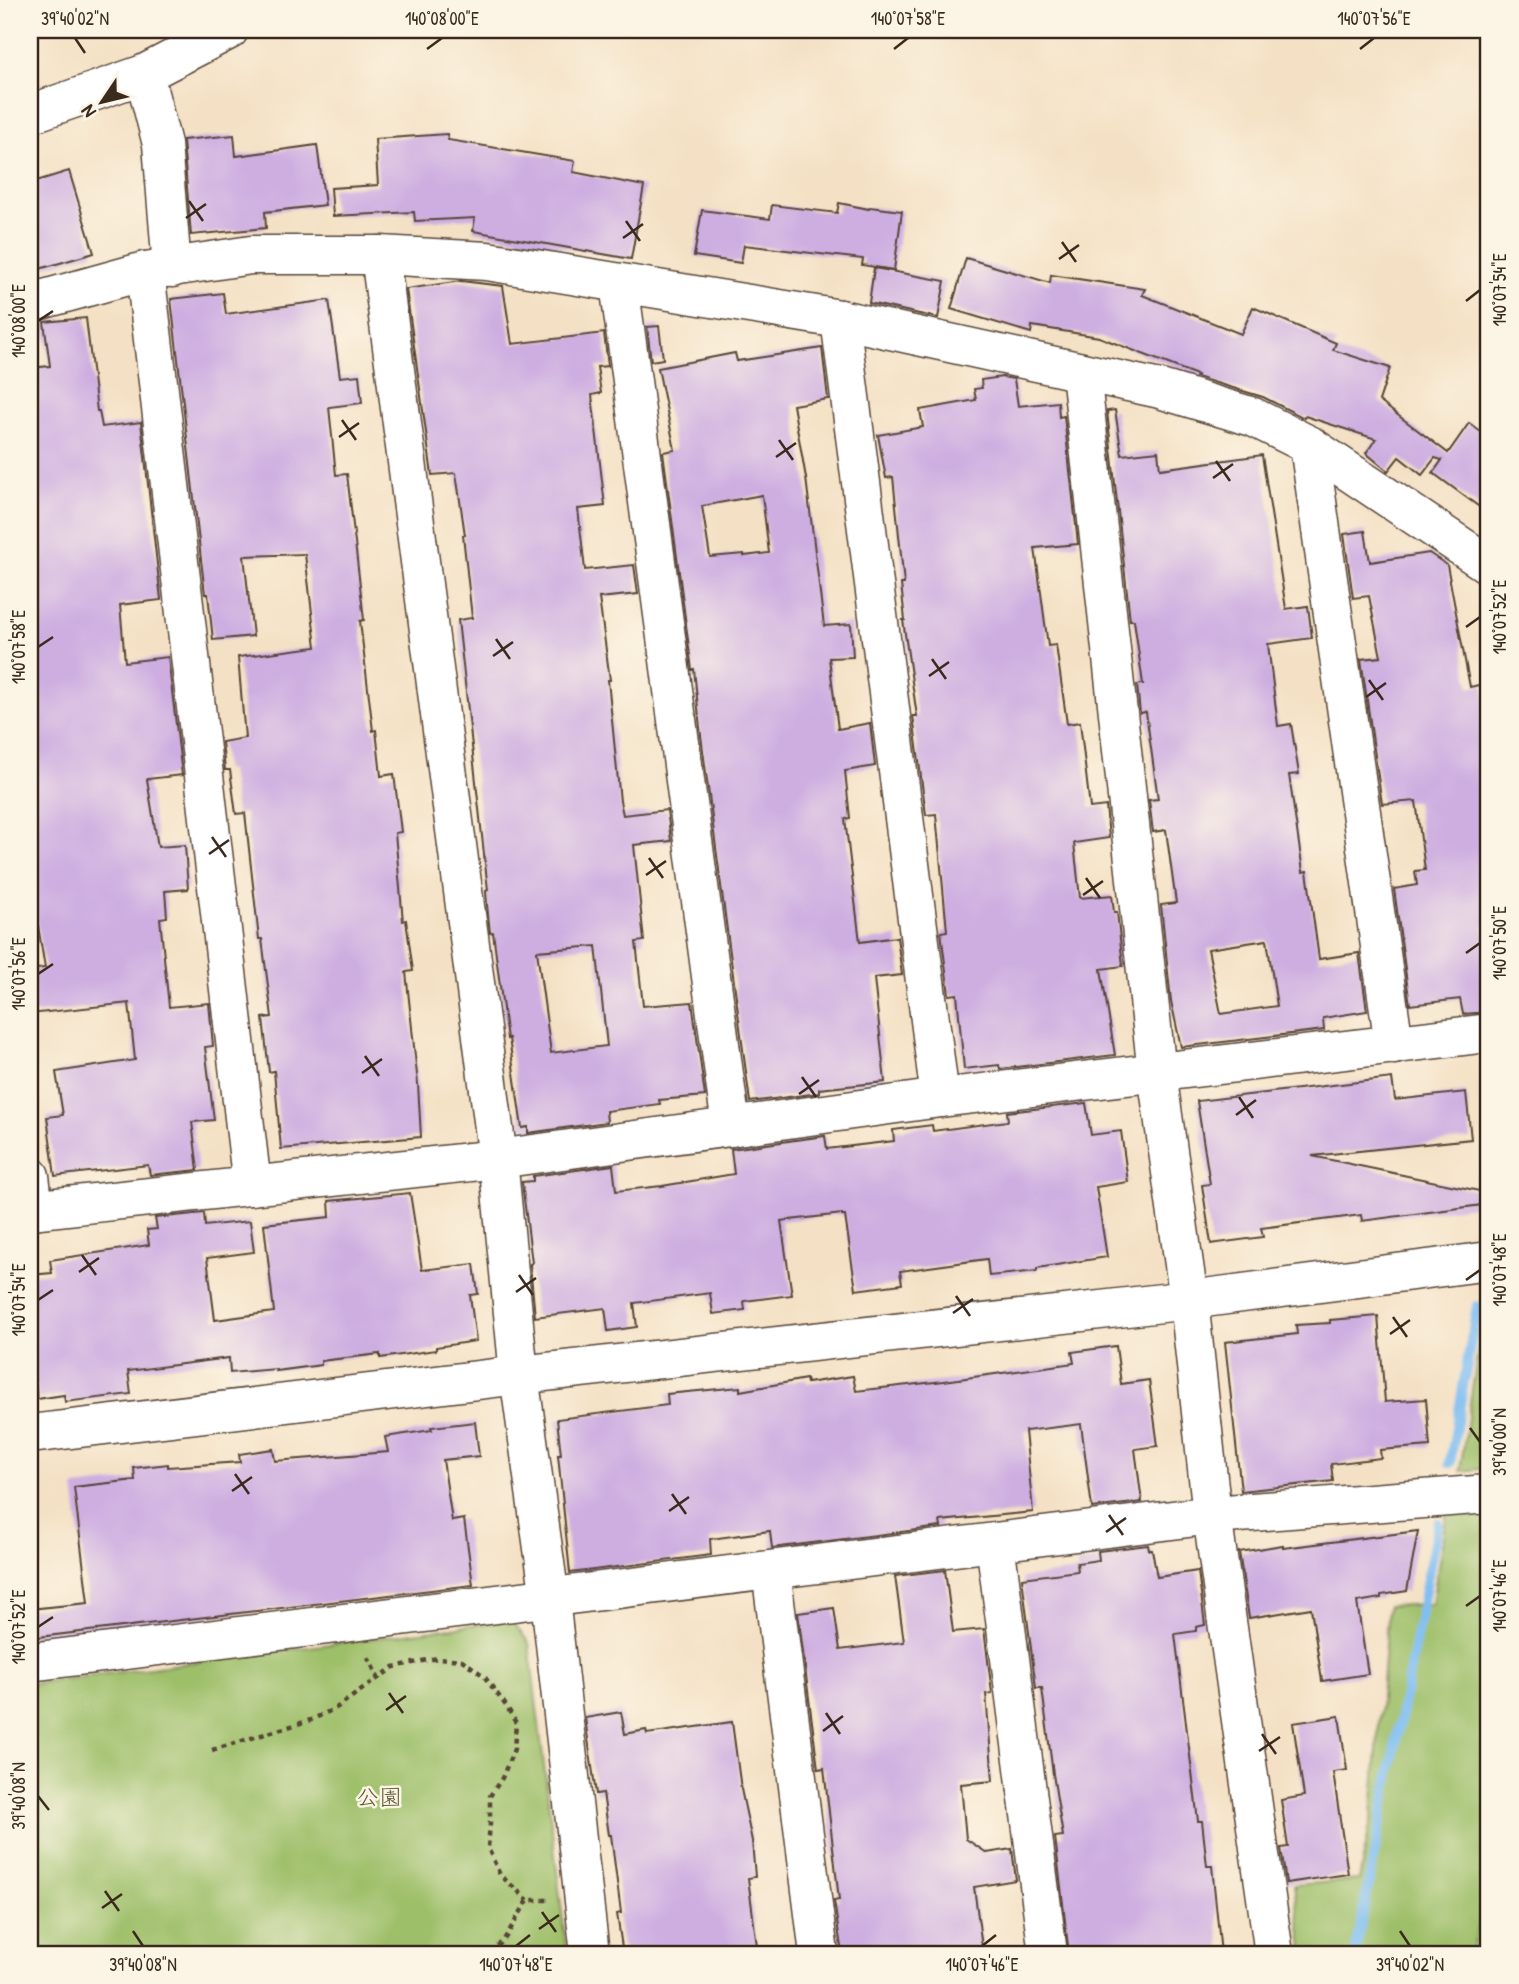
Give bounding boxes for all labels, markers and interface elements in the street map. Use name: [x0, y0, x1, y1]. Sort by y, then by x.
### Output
text: 39°40'02"N: [41, 6, 109, 31]
text: 140°08'00"E: [405, 6, 479, 31]
text: 140°07'58"E: [871, 6, 945, 31]
text: 140°07'56"E: [1337, 6, 1411, 31]
north arrow: [66, 66, 136, 136]
text: N: [75, 100, 102, 123]
text: 140°07'54"E: [1487, 253, 1512, 327]
text: 140°08'00"E: [6, 284, 31, 358]
text: 140°07'52"E: [1487, 580, 1512, 654]
text: 140°07'58"E: [6, 610, 31, 684]
text: 140°07'50"E: [1487, 906, 1512, 980]
text: 140°07'56"E: [6, 937, 31, 1011]
text: 140°07'48"E: [1487, 1233, 1512, 1307]
text: 140°07'54"E: [6, 1263, 31, 1337]
text: 39°40'00"N: [1487, 1408, 1512, 1476]
text: 140°07'46"E: [1487, 1560, 1512, 1632]
text: 140°07'52"E: [6, 1590, 31, 1664]
text: 39°40'08"N: [6, 1762, 31, 1830]
park label: 公園: [356, 1781, 402, 1812]
text: 39°40'08"N: [109, 1952, 177, 1977]
text: 140°07'48"E: [479, 1952, 553, 1977]
text: 140°07'46"E: [946, 1952, 1018, 1977]
text: 39°40'02"N: [1376, 1952, 1444, 1977]

